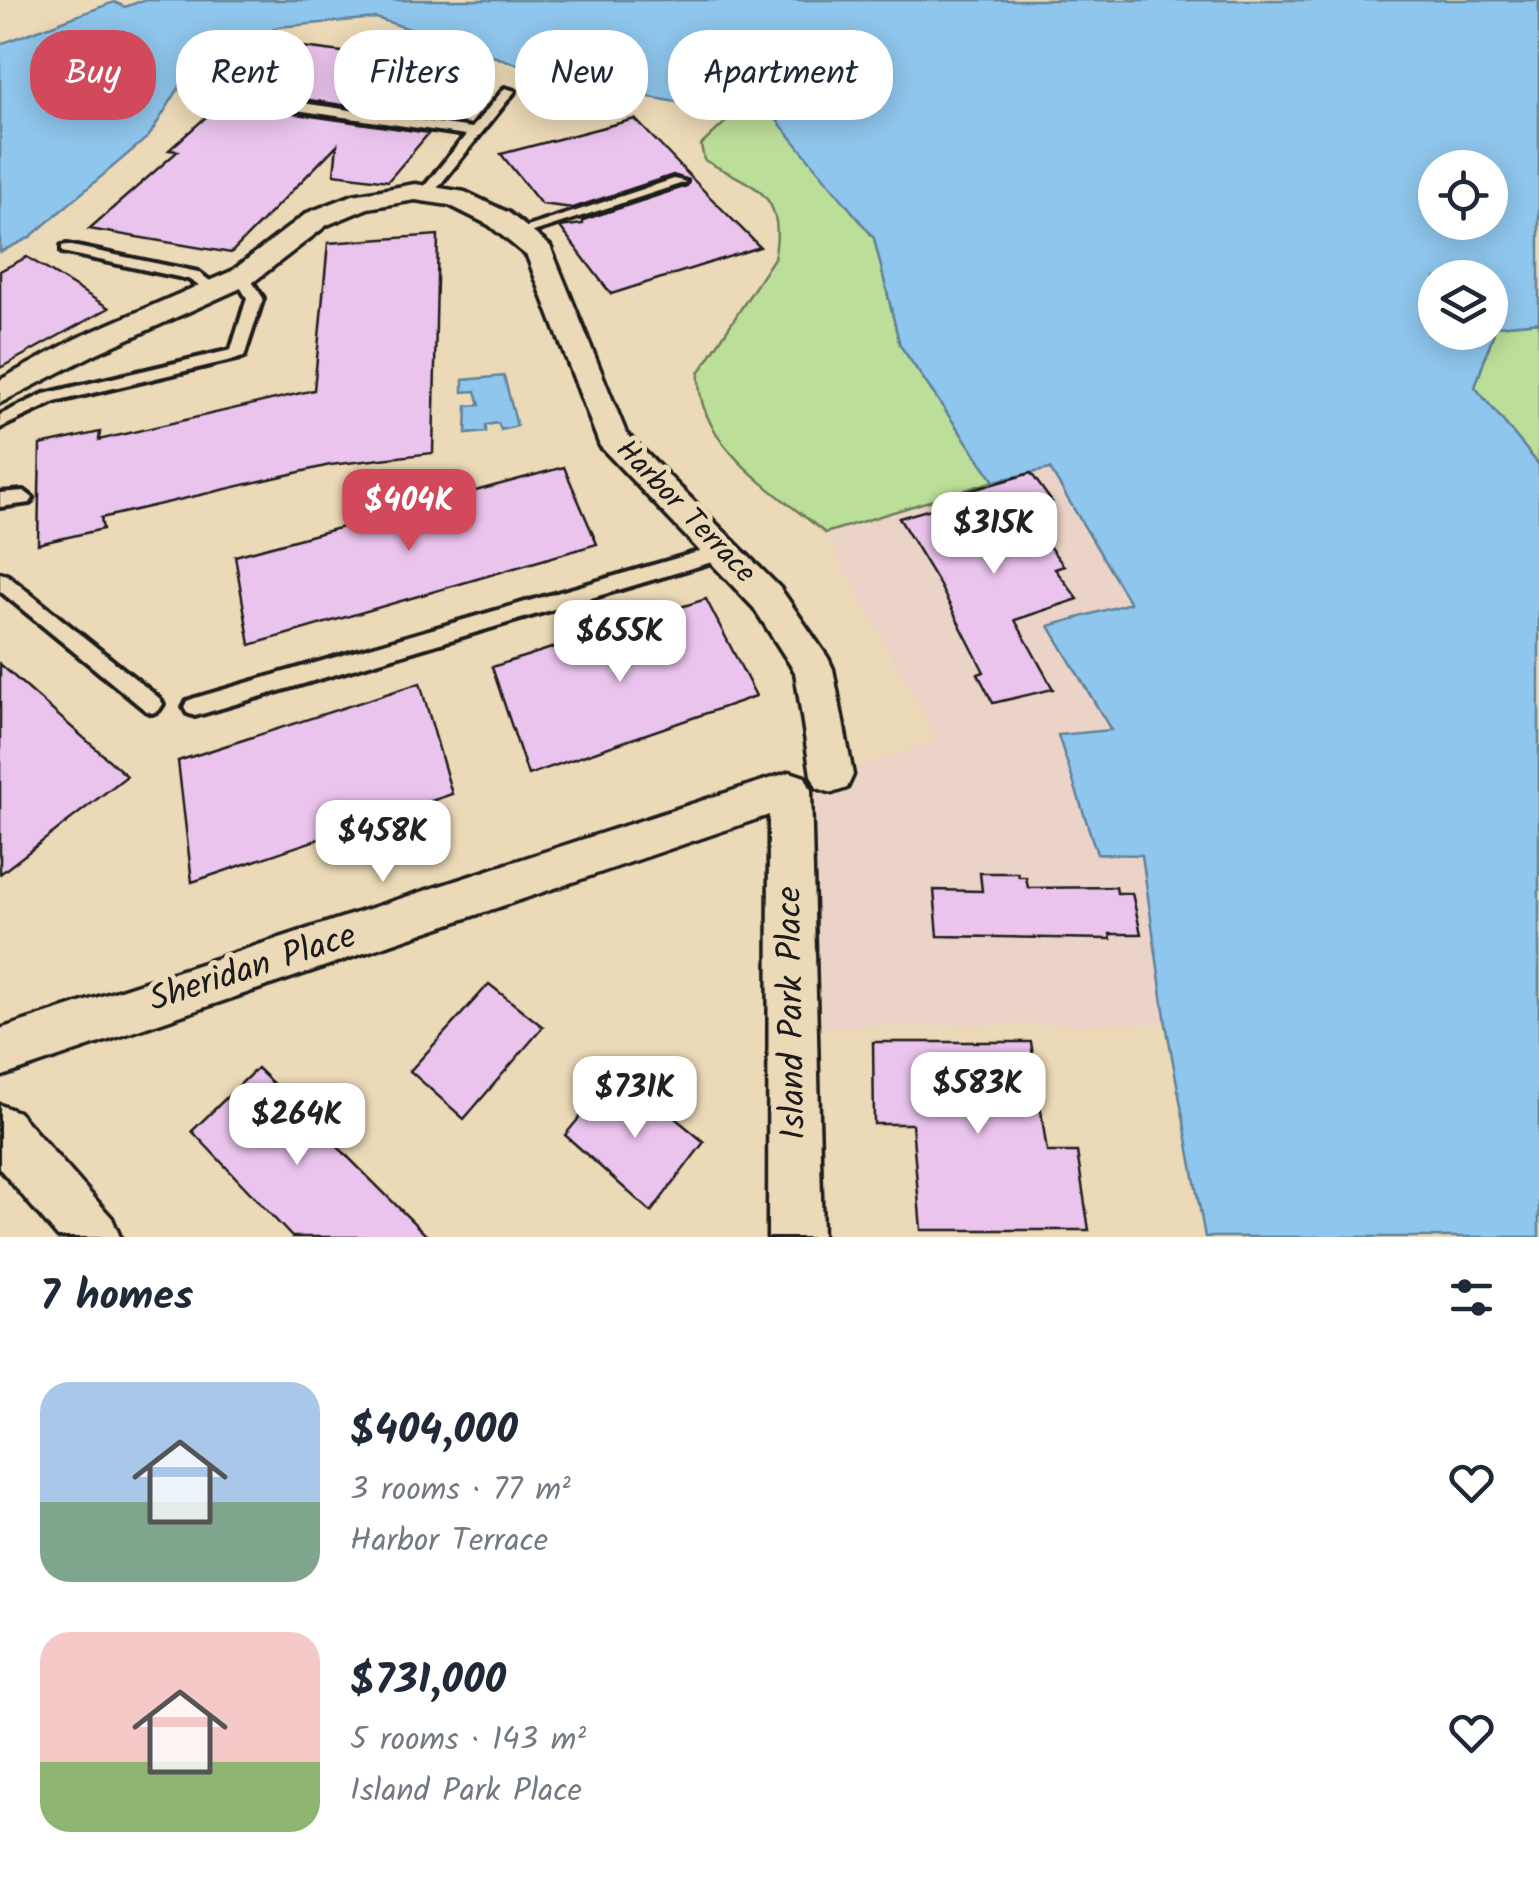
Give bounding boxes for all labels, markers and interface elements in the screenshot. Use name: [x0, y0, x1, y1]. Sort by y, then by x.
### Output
chip: Buy: [30, 30, 156, 120]
chip: Rent: [176, 30, 314, 120]
chip: Filters: [334, 30, 495, 120]
chip: New: [515, 30, 648, 120]
chip: Apartment: [668, 30, 893, 120]
map controls: [1418, 150, 1508, 350]
button: locate: [1418, 150, 1508, 240]
button: layers: [1418, 260, 1508, 350]
street label: Harbor Terrace: [603, 429, 767, 595]
pin: $404K: [339, 469, 479, 554]
text: $404K: [364, 476, 454, 527]
pin: $315K: [924, 492, 1064, 577]
text: $315K: [953, 499, 1035, 550]
pin: $655K: [550, 600, 690, 685]
text: $655K: [576, 607, 664, 658]
pin: $458K: [313, 800, 453, 885]
text: $458K: [338, 807, 428, 858]
street label: Island Park Place: [763, 885, 823, 1140]
street label: Sheridan Place: [142, 909, 364, 1029]
pin: $583K: [908, 1052, 1048, 1137]
pin: $731K: [565, 1056, 705, 1141]
text: $583K: [933, 1059, 1023, 1110]
text: $731K: [595, 1063, 675, 1114]
pin: $264K: [227, 1083, 367, 1168]
text: $264K: [251, 1090, 343, 1141]
text: 7 homes: [40, 1264, 193, 1331]
icon: filters: [1444, 1270, 1499, 1325]
text: $404,000: [350, 1398, 518, 1465]
icon: home: [120, 1422, 240, 1542]
icon: heart: [1444, 1455, 1499, 1510]
text: 3 rooms · 77 m²: [350, 1465, 571, 1516]
text: Harbor Terrace: [350, 1516, 548, 1567]
text: $731,000: [350, 1648, 506, 1715]
icon: home: [120, 1672, 240, 1792]
icon: heart: [1444, 1705, 1499, 1760]
text: 5 rooms · 143 m²: [350, 1715, 586, 1766]
text: Island Park Place: [350, 1766, 582, 1817]

